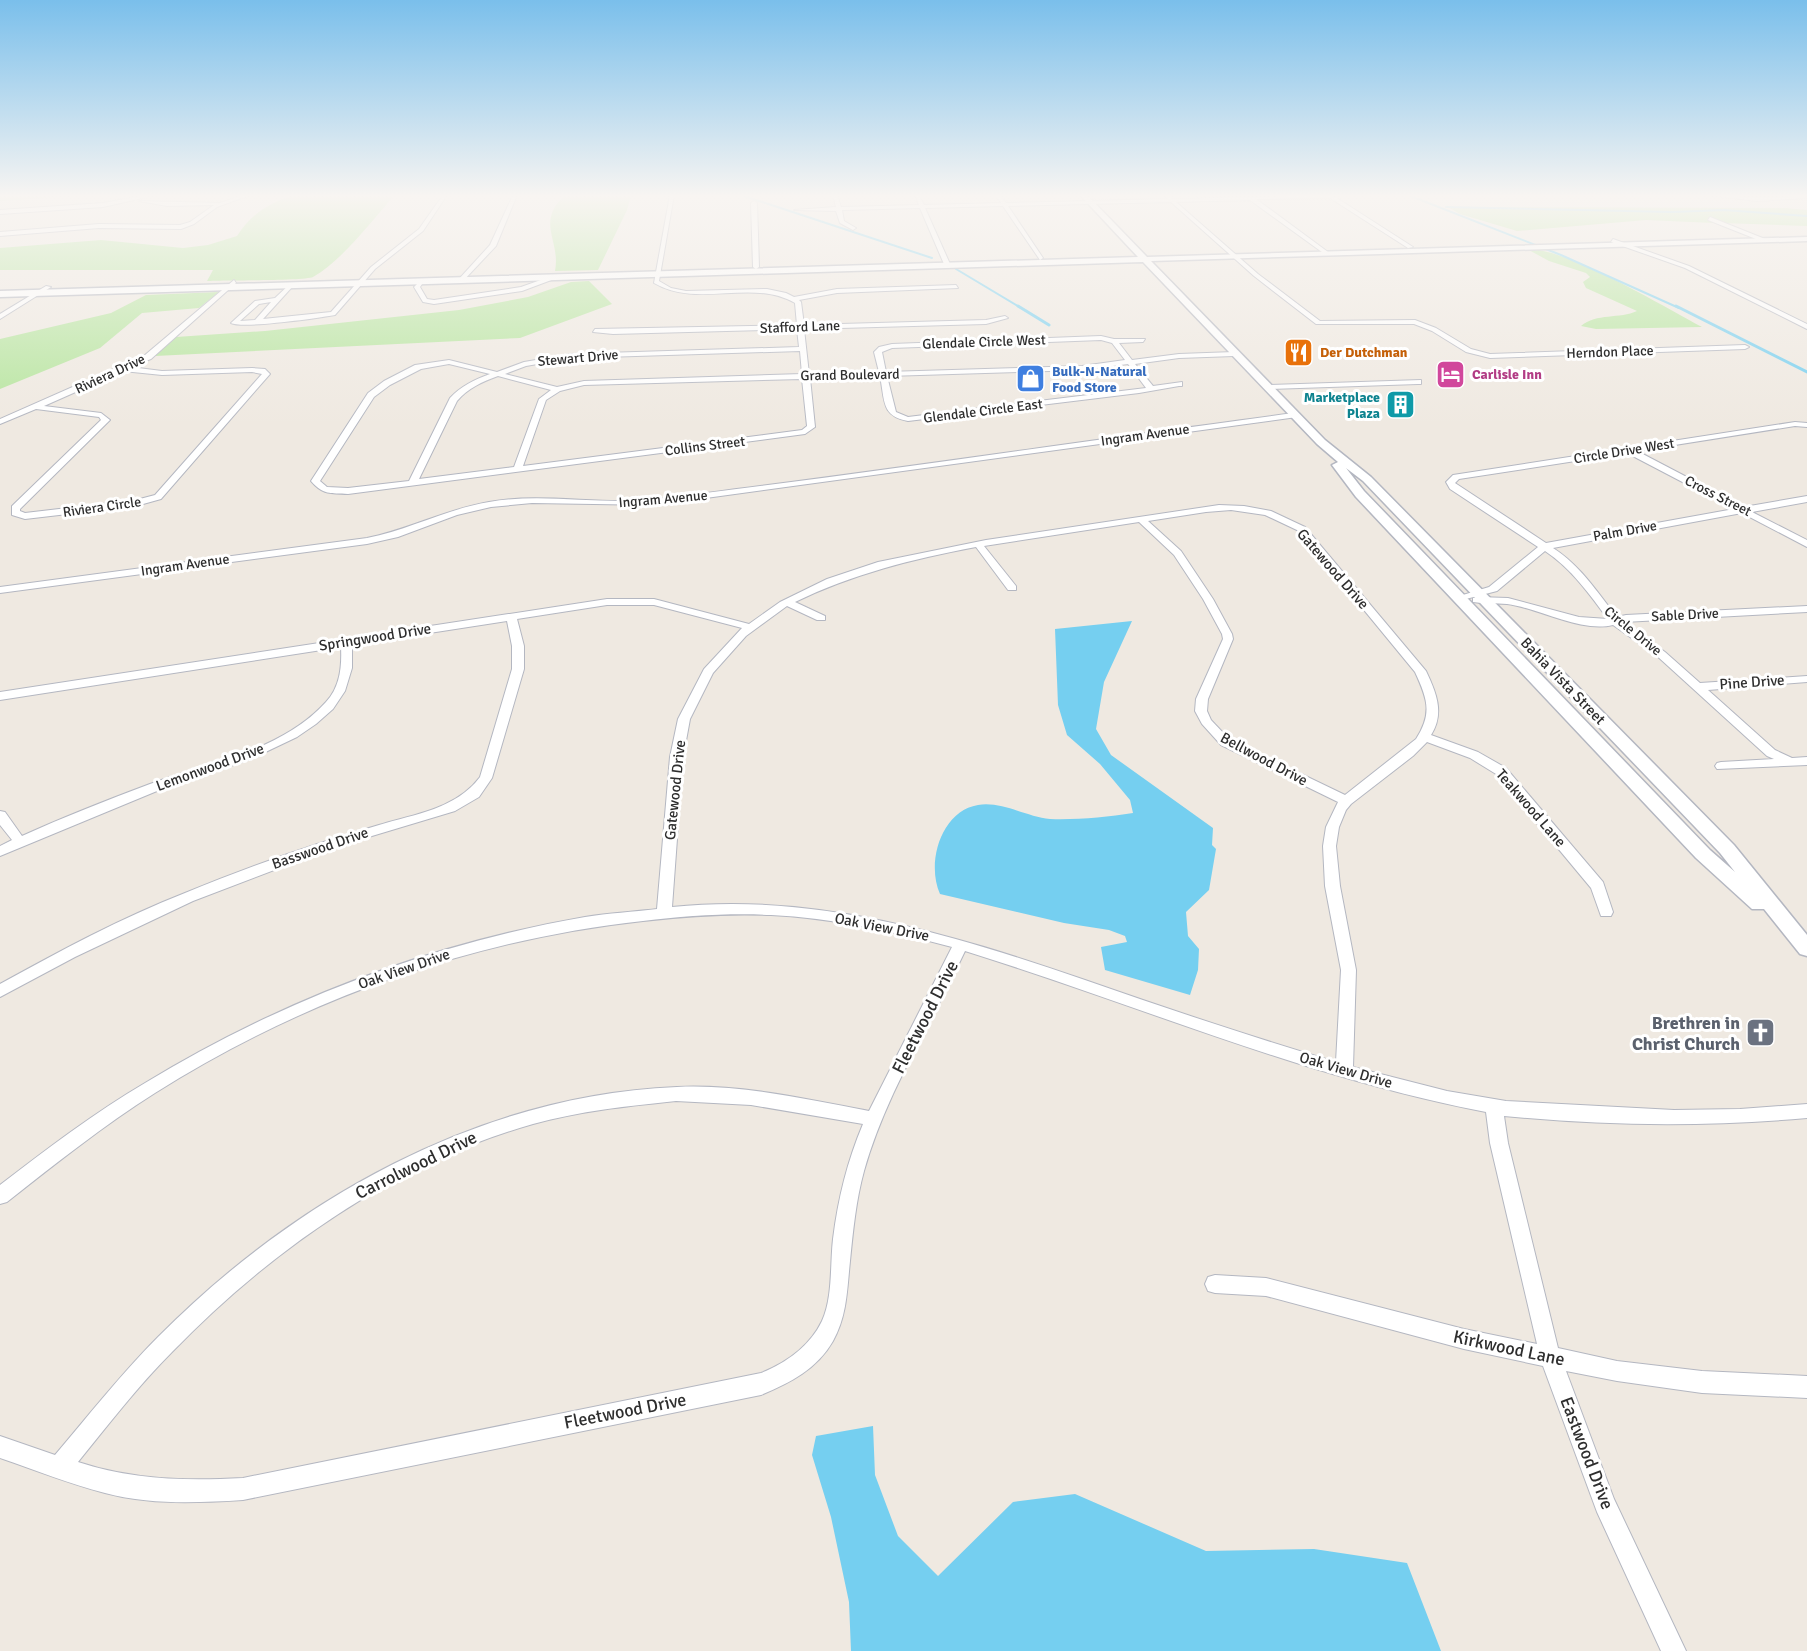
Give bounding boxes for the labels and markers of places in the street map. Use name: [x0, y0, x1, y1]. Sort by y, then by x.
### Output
restaurant icon: Der Dutchman: [1283, 336, 1315, 368]
place label: Der Dutchman: [1320, 344, 1408, 361]
hotel icon: Carlisle Inn: [1435, 358, 1467, 390]
shop icon: Bulk-N-Natural Food Store: [1015, 363, 1047, 395]
place label: Bulk-N-Natural Food Store: [1052, 363, 1147, 396]
place label: Carlisle Inn: [1472, 366, 1542, 383]
place label: Marketplace Plaza: [1304, 389, 1380, 422]
building icon: Marketplace Plaza: [1385, 389, 1417, 421]
place label: Brethren in Christ Church: [1632, 1012, 1740, 1055]
church icon: Brethren in Christ Church: [1745, 1017, 1777, 1049]

